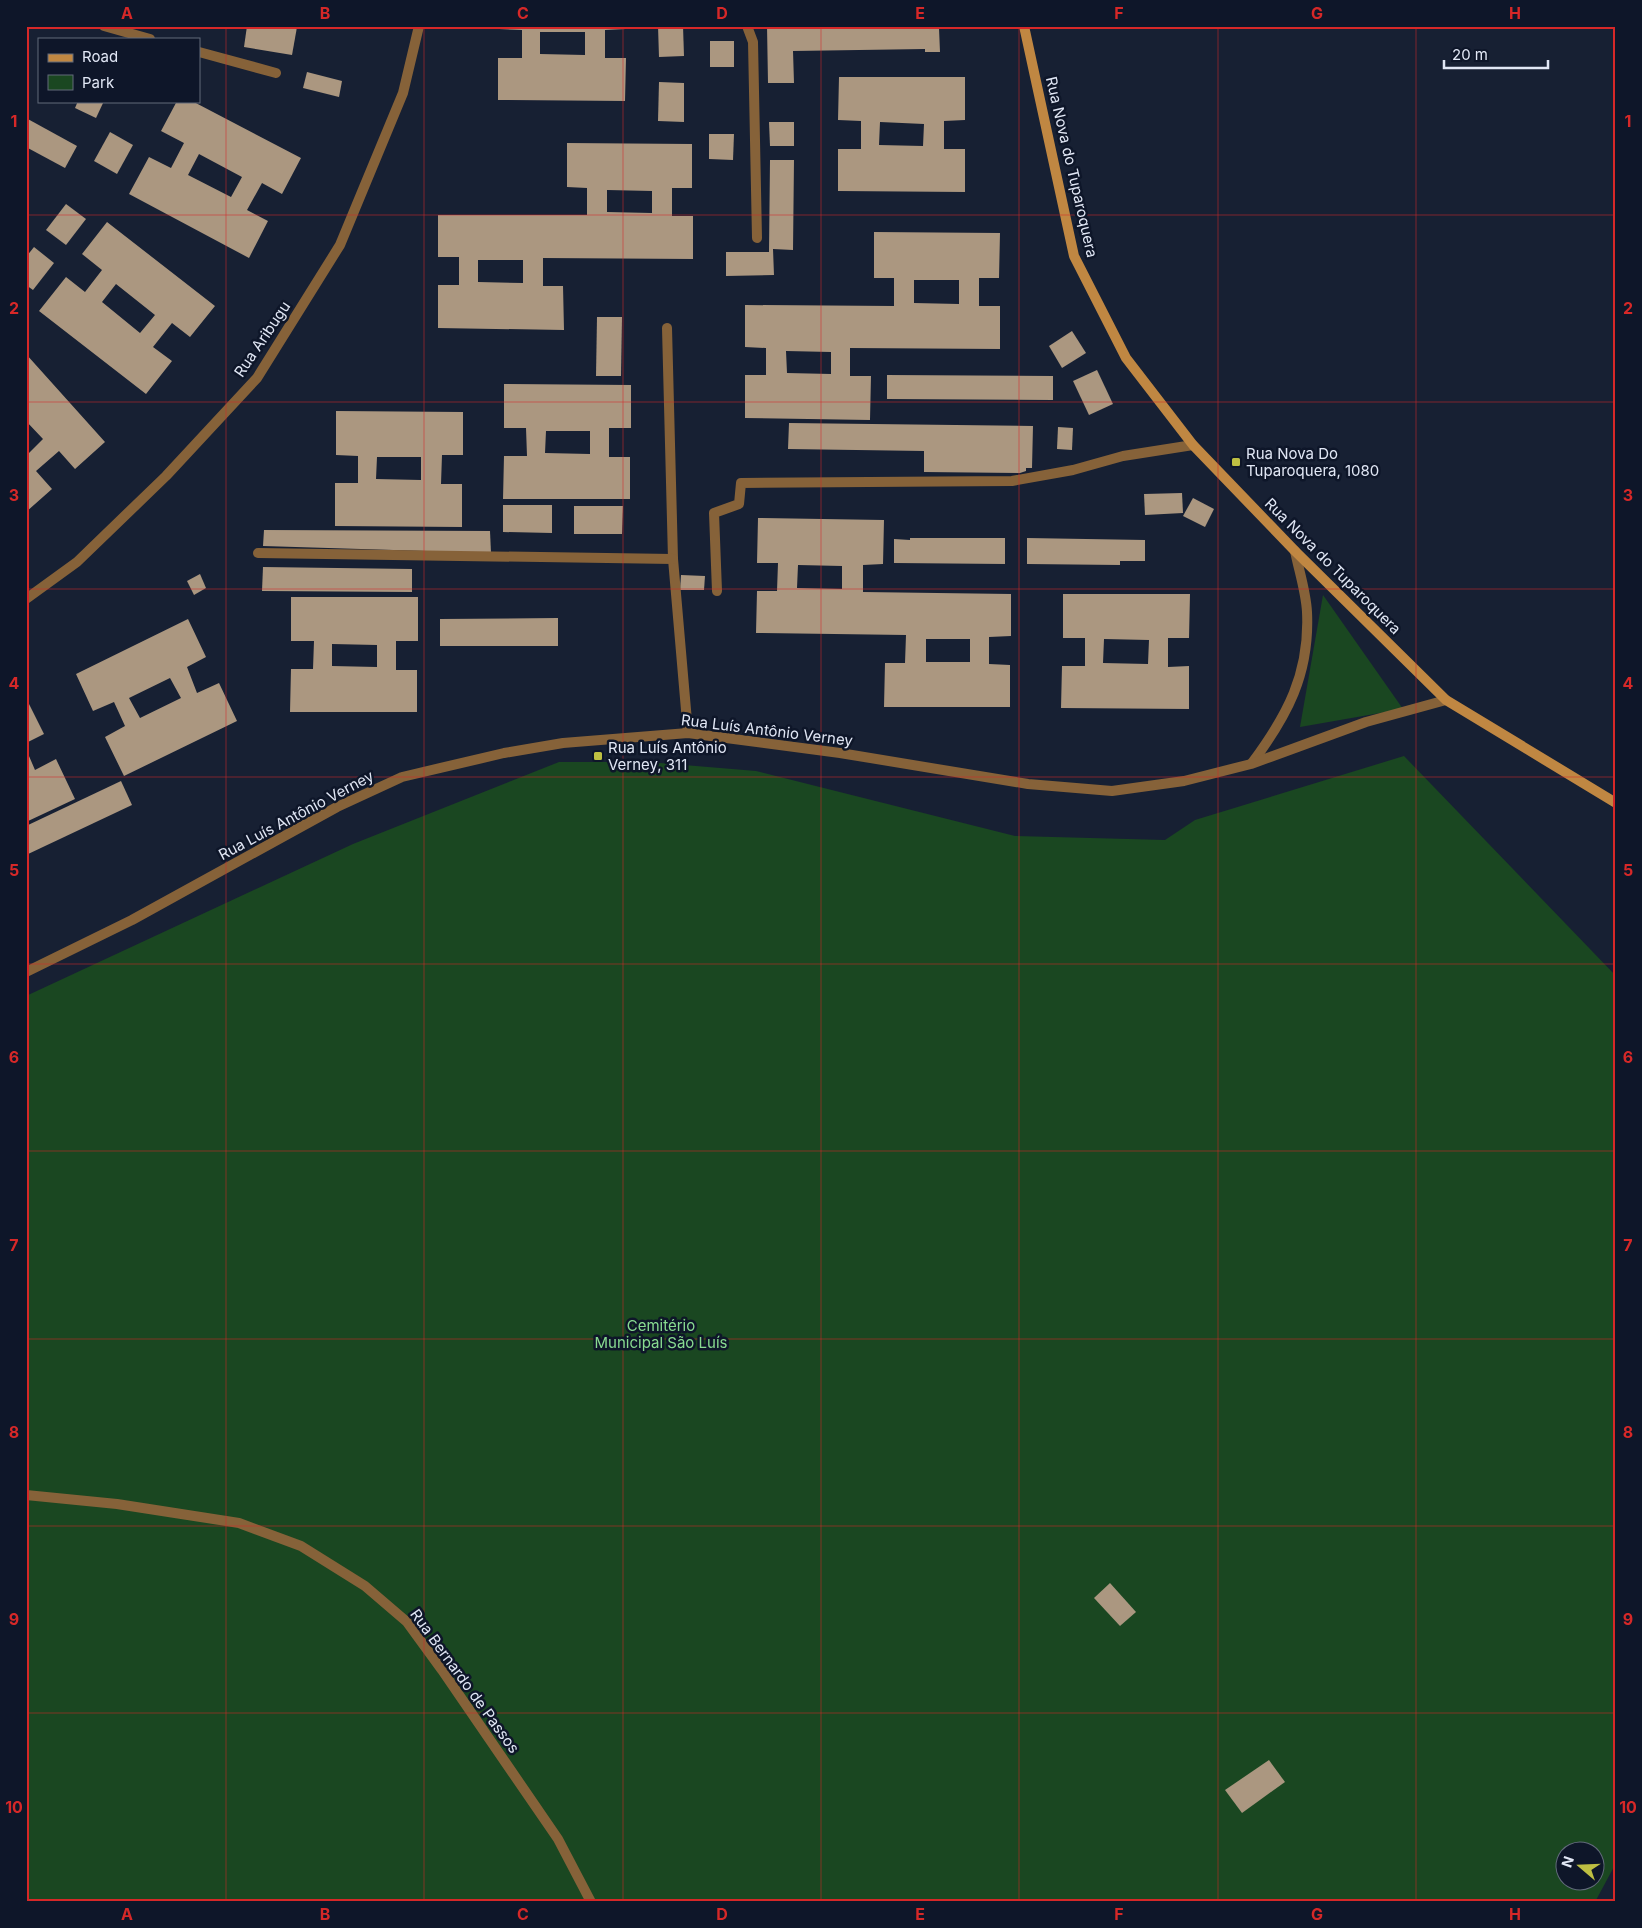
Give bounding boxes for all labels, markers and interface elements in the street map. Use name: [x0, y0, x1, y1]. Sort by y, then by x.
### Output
text: A: [121, 3, 133, 23]
text: B: [320, 3, 330, 23]
text: C: [517, 3, 529, 23]
text: D: [716, 3, 728, 23]
text: E: [915, 3, 925, 23]
text: F: [1114, 3, 1124, 23]
text: G: [1311, 3, 1323, 23]
text: H: [1509, 3, 1521, 23]
legend: [38, 38, 200, 102]
scale bar: [1444, 38, 1548, 70]
text: 20 m: [1452, 45, 1488, 64]
text: Road: [82, 47, 118, 66]
text: Park: [82, 73, 115, 92]
street label: Rua Nova do Tuparoquera: [1042, 75, 1102, 259]
text: 1: [11, 111, 17, 131]
text: 1: [1625, 111, 1631, 131]
text: 2: [9, 298, 19, 318]
street label: Rua Aribugu: [230, 298, 294, 380]
text: 2: [1623, 298, 1633, 318]
place label: Rua Nova Do Tuparoquera, 1080: [1246, 444, 1379, 480]
marker: Rua Nova Do Tuparoquera, 1080: [1230, 456, 1242, 468]
text: 3: [9, 485, 19, 505]
text: 3: [1623, 485, 1633, 505]
street label: Rua Nova do Tuparoquera: [1261, 494, 1405, 638]
text: 4: [9, 673, 20, 693]
text: 4: [1623, 673, 1634, 693]
street label: Rua Luís Antônio Verney: [680, 710, 855, 750]
place label: Rua Luís Antônio Verney, 311: [608, 738, 727, 774]
marker: Rua Luís Antônio Verney, 311: [592, 750, 604, 762]
street label: Rua Luís Antônio Verney: [215, 766, 377, 864]
text: 5: [9, 860, 19, 880]
text: 5: [1623, 860, 1633, 880]
text: 6: [9, 1047, 19, 1067]
text: 6: [1623, 1047, 1633, 1067]
text: 7: [9, 1235, 19, 1255]
text: 7: [1623, 1235, 1633, 1255]
park label: Cemitério Municipal São Luís: [595, 1316, 728, 1352]
text: 8: [9, 1422, 19, 1442]
text: 8: [1623, 1422, 1633, 1442]
street label: Rua Bernardo de Passos: [406, 1605, 524, 1757]
text: 9: [9, 1609, 19, 1629]
text: 9: [1623, 1609, 1633, 1629]
text: 10: [5, 1797, 23, 1817]
text: 10: [1619, 1797, 1637, 1817]
north arrow: [1554, 1840, 1604, 1890]
text: N: [1557, 1854, 1577, 1869]
text: A: [121, 1904, 133, 1924]
text: B: [320, 1904, 330, 1924]
text: C: [517, 1904, 529, 1924]
text: D: [716, 1904, 728, 1924]
text: E: [915, 1904, 925, 1924]
text: F: [1114, 1904, 1124, 1924]
text: G: [1311, 1904, 1323, 1924]
text: H: [1509, 1904, 1521, 1924]

